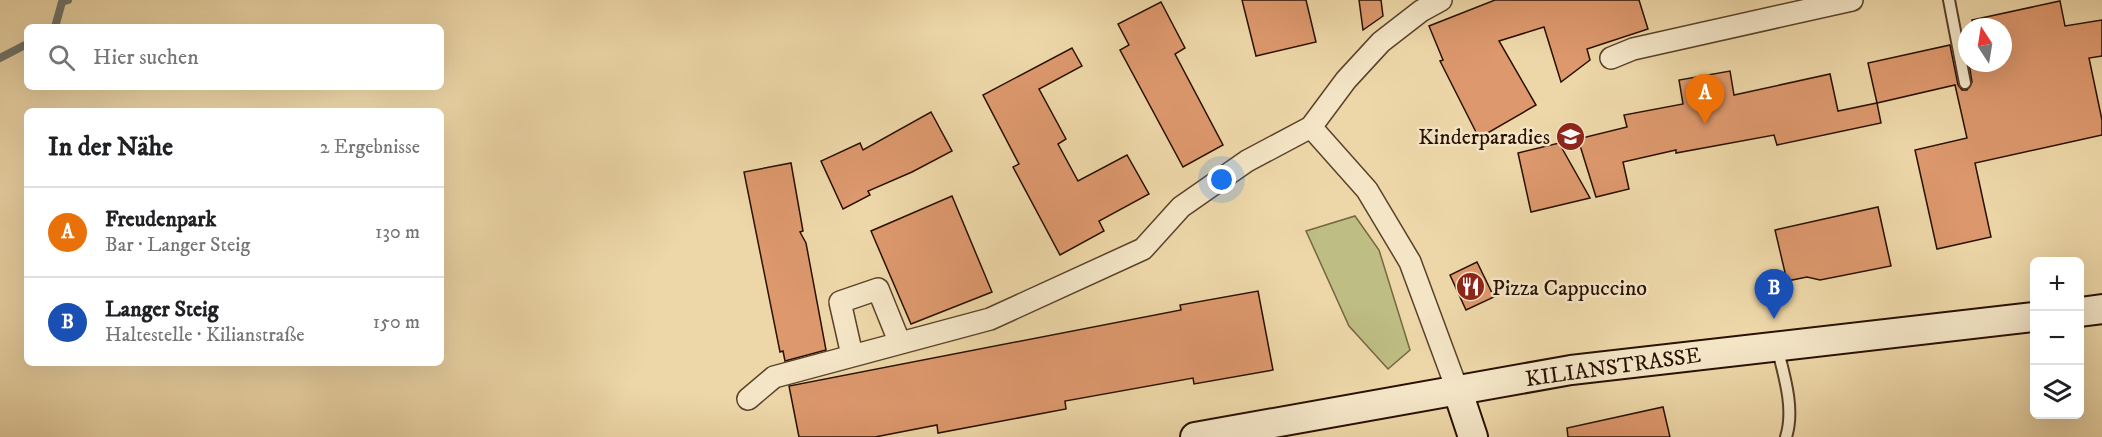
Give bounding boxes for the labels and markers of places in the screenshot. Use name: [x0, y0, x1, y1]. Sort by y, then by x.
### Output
pin: A: [1686, 74, 1724, 124]
school or university icon: Kinderparadies: [1555, 120, 1587, 152]
place label: Kinderparadies: [1418, 124, 1550, 151]
pin: B: [1754, 270, 1794, 319]
restaurant icon: Pizza Cappuccino: [1455, 271, 1487, 303]
place label: Pizza Cappuccino: [1492, 275, 1647, 302]

